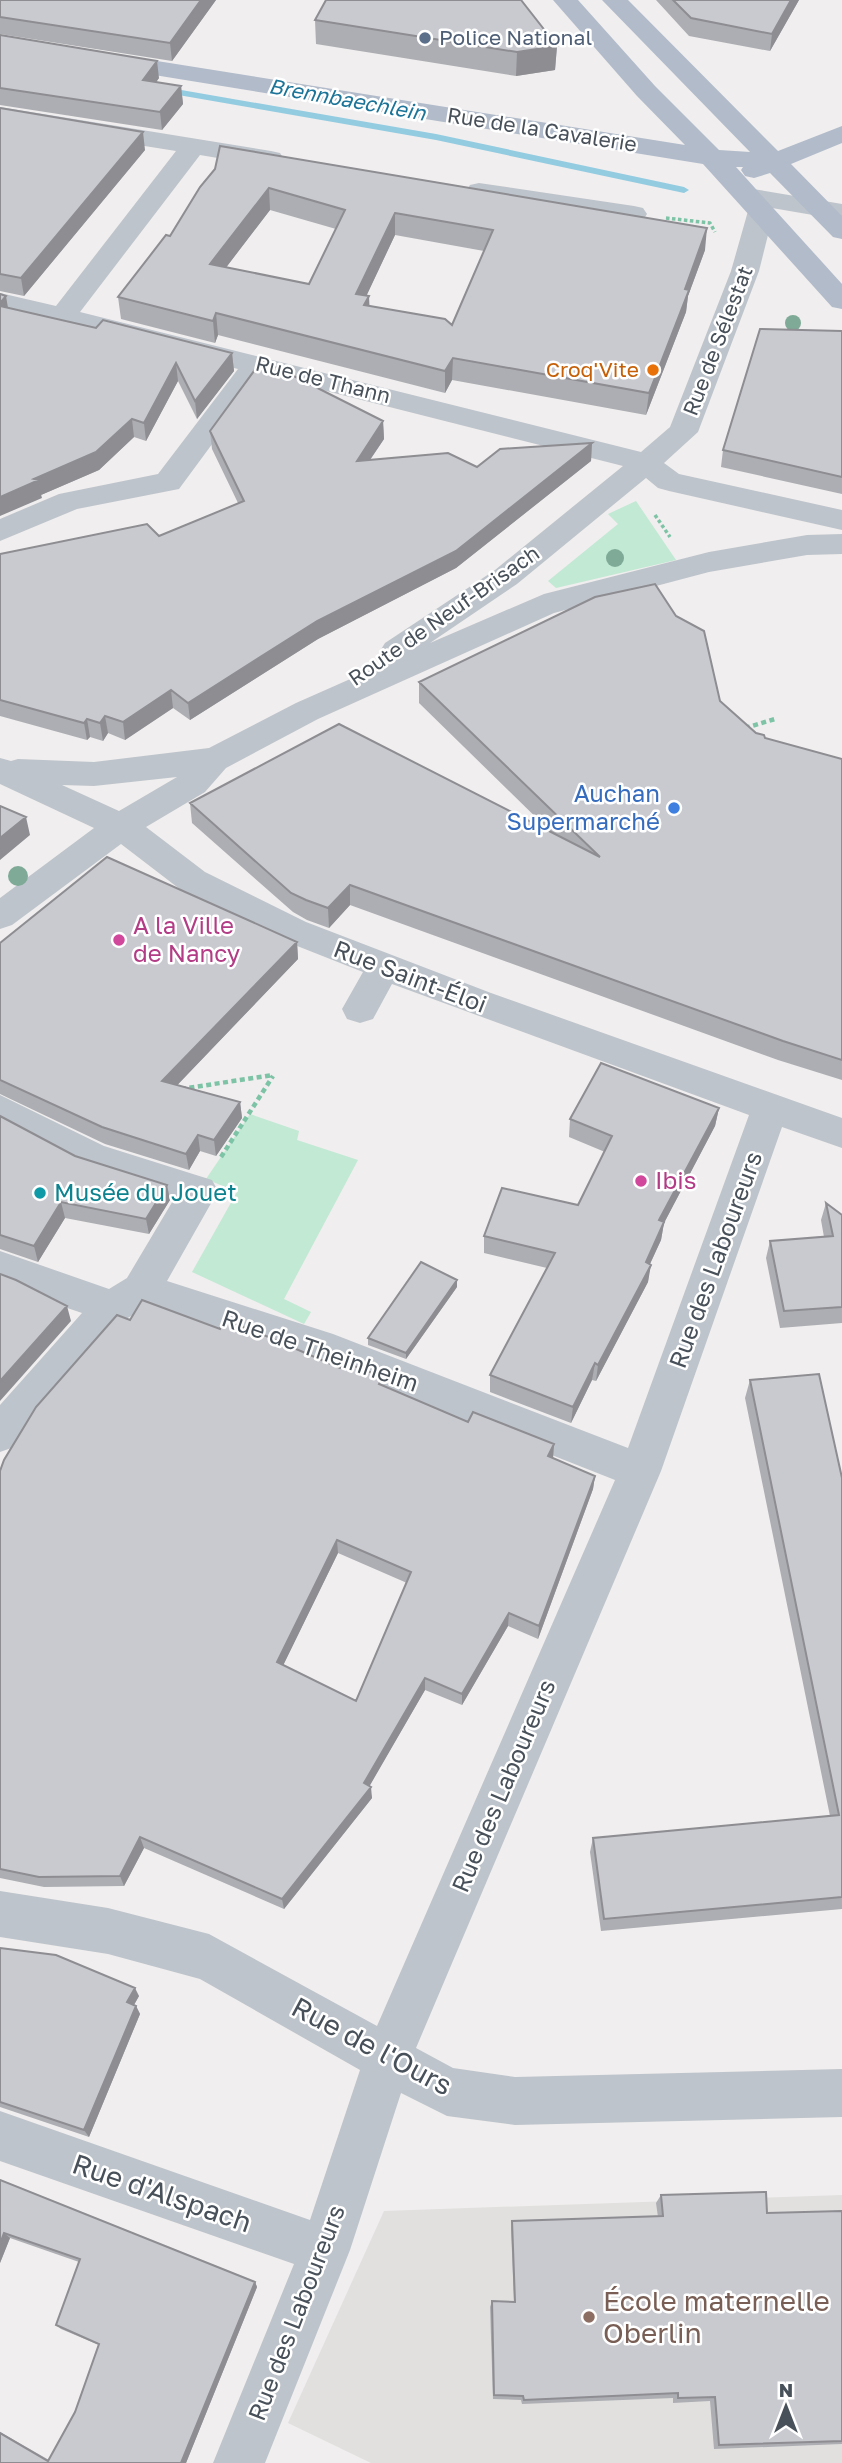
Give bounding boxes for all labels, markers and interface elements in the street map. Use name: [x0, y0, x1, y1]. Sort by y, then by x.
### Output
place label: Police National: [439, 24, 592, 50]
marker: Police National: [417, 30, 433, 46]
water label: Brennbaechlein: [267, 72, 429, 126]
street label: Rue de la Cavalerie: [446, 101, 639, 157]
street label: Rue de Sélestat: [677, 262, 758, 419]
street label: Rue de Thann: [253, 350, 393, 408]
place label: Croq'Vite: [546, 356, 639, 382]
marker: Croq'Vite: [645, 362, 661, 378]
street label: Route de Neuf-Brisach: [343, 539, 544, 691]
place label: Auchan Supermarché: [506, 778, 660, 835]
marker: Auchan Supermarché: [666, 800, 682, 816]
place label: A la Ville de Nancy: [133, 910, 240, 967]
marker: A la Ville de Nancy: [111, 932, 127, 948]
street label: Rue Saint-Éloi: [330, 933, 491, 1018]
street label: Rue des Laboureurs: [662, 1147, 767, 1372]
place label: Ibis: [655, 1165, 696, 1194]
marker: Ibis: [633, 1173, 649, 1189]
place label: Musée du Jouet: [54, 1177, 237, 1206]
marker: Musée du Jouet: [32, 1185, 48, 1201]
street label: Rue de Theinheim: [218, 1302, 423, 1397]
street label: Rue des Laboureurs: [445, 1675, 561, 1896]
street label: Rue de l'Ours: [287, 1990, 458, 2102]
street label: Rue d'Alspach: [68, 2146, 256, 2239]
street label: Rue des Laboureurs: [241, 2201, 350, 2424]
place label: École maternelle Oberlin: [603, 2284, 830, 2349]
marker: École maternelle Oberlin: [581, 2309, 597, 2325]
north arrow: [751, 2372, 821, 2442]
text: N: [779, 2378, 793, 2401]

